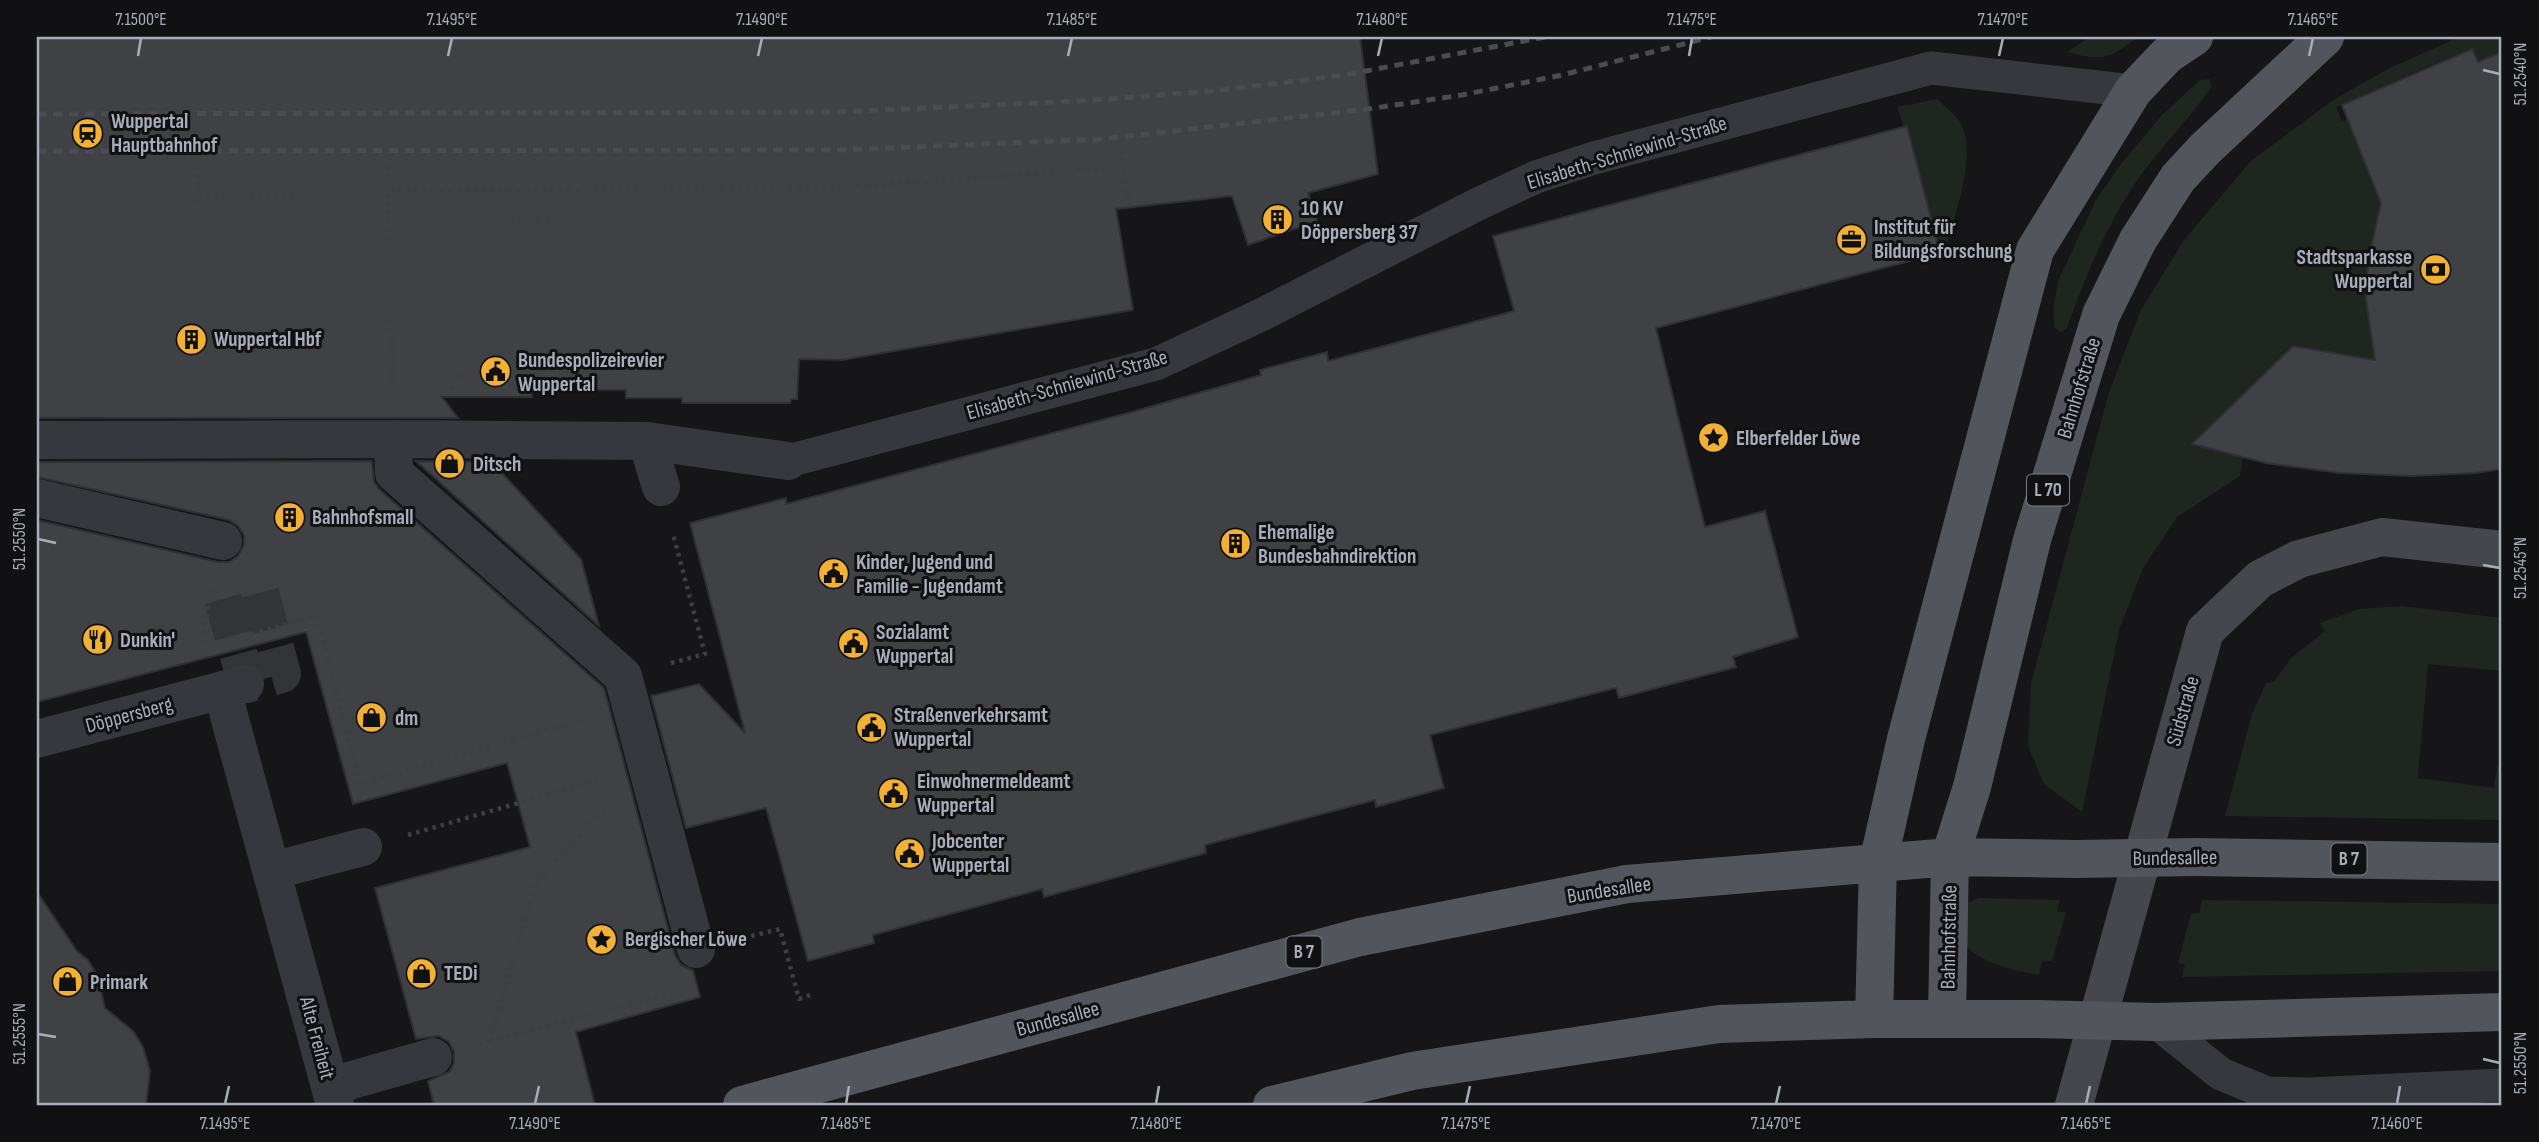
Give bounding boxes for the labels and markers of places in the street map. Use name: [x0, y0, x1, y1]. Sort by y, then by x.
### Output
place label: Wuppertal Hauptbahnhof: [111, 109, 218, 158]
station icon: Wuppertal Hauptbahnhof: [71, 116, 105, 150]
place label: 10 KV Döppersberg 37: [1301, 196, 1418, 245]
building icon: 10 KV Döppersberg 37: [1261, 203, 1295, 237]
place label: Institut für Bildungsforschung: [1874, 215, 2013, 264]
office icon: Institut für Bildungsforschung: [1834, 222, 1868, 256]
place label: Stadtsparkasse Wuppertal: [2296, 245, 2412, 294]
bank icon: Stadtsparkasse Wuppertal: [2418, 252, 2452, 286]
building icon: Wuppertal Hbf: [174, 322, 208, 356]
place label: Wuppertal Hbf: [214, 327, 322, 352]
place label: Bundespolizeirevier Wuppertal: [518, 348, 665, 397]
public building icon: Bundespolizeirevier Wuppertal: [478, 355, 512, 389]
place icon: Elberfelder Löwe: [1696, 421, 1730, 455]
place label: Elberfelder Löwe: [1736, 426, 1860, 451]
shop icon: Ditsch: [433, 447, 467, 481]
place label: Ditsch: [473, 452, 521, 477]
building icon: Bahnhofsmall: [272, 500, 306, 534]
place label: Bahnhofsmall: [312, 505, 414, 530]
place label: Ehemalige Bundesbahndirektion: [1258, 520, 1416, 569]
building icon: Ehemalige Bundesbahndirektion: [1218, 527, 1252, 561]
place label: Kinder, Jugend und Familie - Jugendamt: [856, 550, 1003, 599]
public building icon: Kinder, Jugend und Familie - Jugendamt: [816, 557, 850, 591]
place label: Sozialamt Wuppertal: [876, 620, 953, 669]
restaurant icon: Dunkin': [80, 623, 114, 657]
public building icon: Sozialamt Wuppertal: [836, 627, 870, 661]
place label: Dunkin': [120, 628, 175, 653]
shop icon: dm: [355, 701, 389, 735]
place label: Straßenverkehrsamt Wuppertal: [894, 703, 1048, 752]
place label: dm: [395, 706, 418, 731]
public building icon: Straßenverkehrsamt Wuppertal: [854, 710, 888, 744]
place label: Einwohnermeldeamt Wuppertal: [917, 769, 1070, 818]
public building icon: Einwohnermeldeamt Wuppertal: [877, 776, 911, 810]
place label: Jobcenter Wuppertal: [931, 829, 1009, 878]
public building icon: Jobcenter Wuppertal: [892, 836, 926, 870]
place icon: Bergischer Löwe: [585, 922, 619, 956]
place label: Bergischer Löwe: [625, 927, 747, 952]
shop icon: TEDi: [404, 956, 438, 990]
place label: TEDi: [444, 961, 477, 986]
shop icon: Primark: [50, 965, 84, 999]
place label: Primark: [90, 970, 148, 995]

